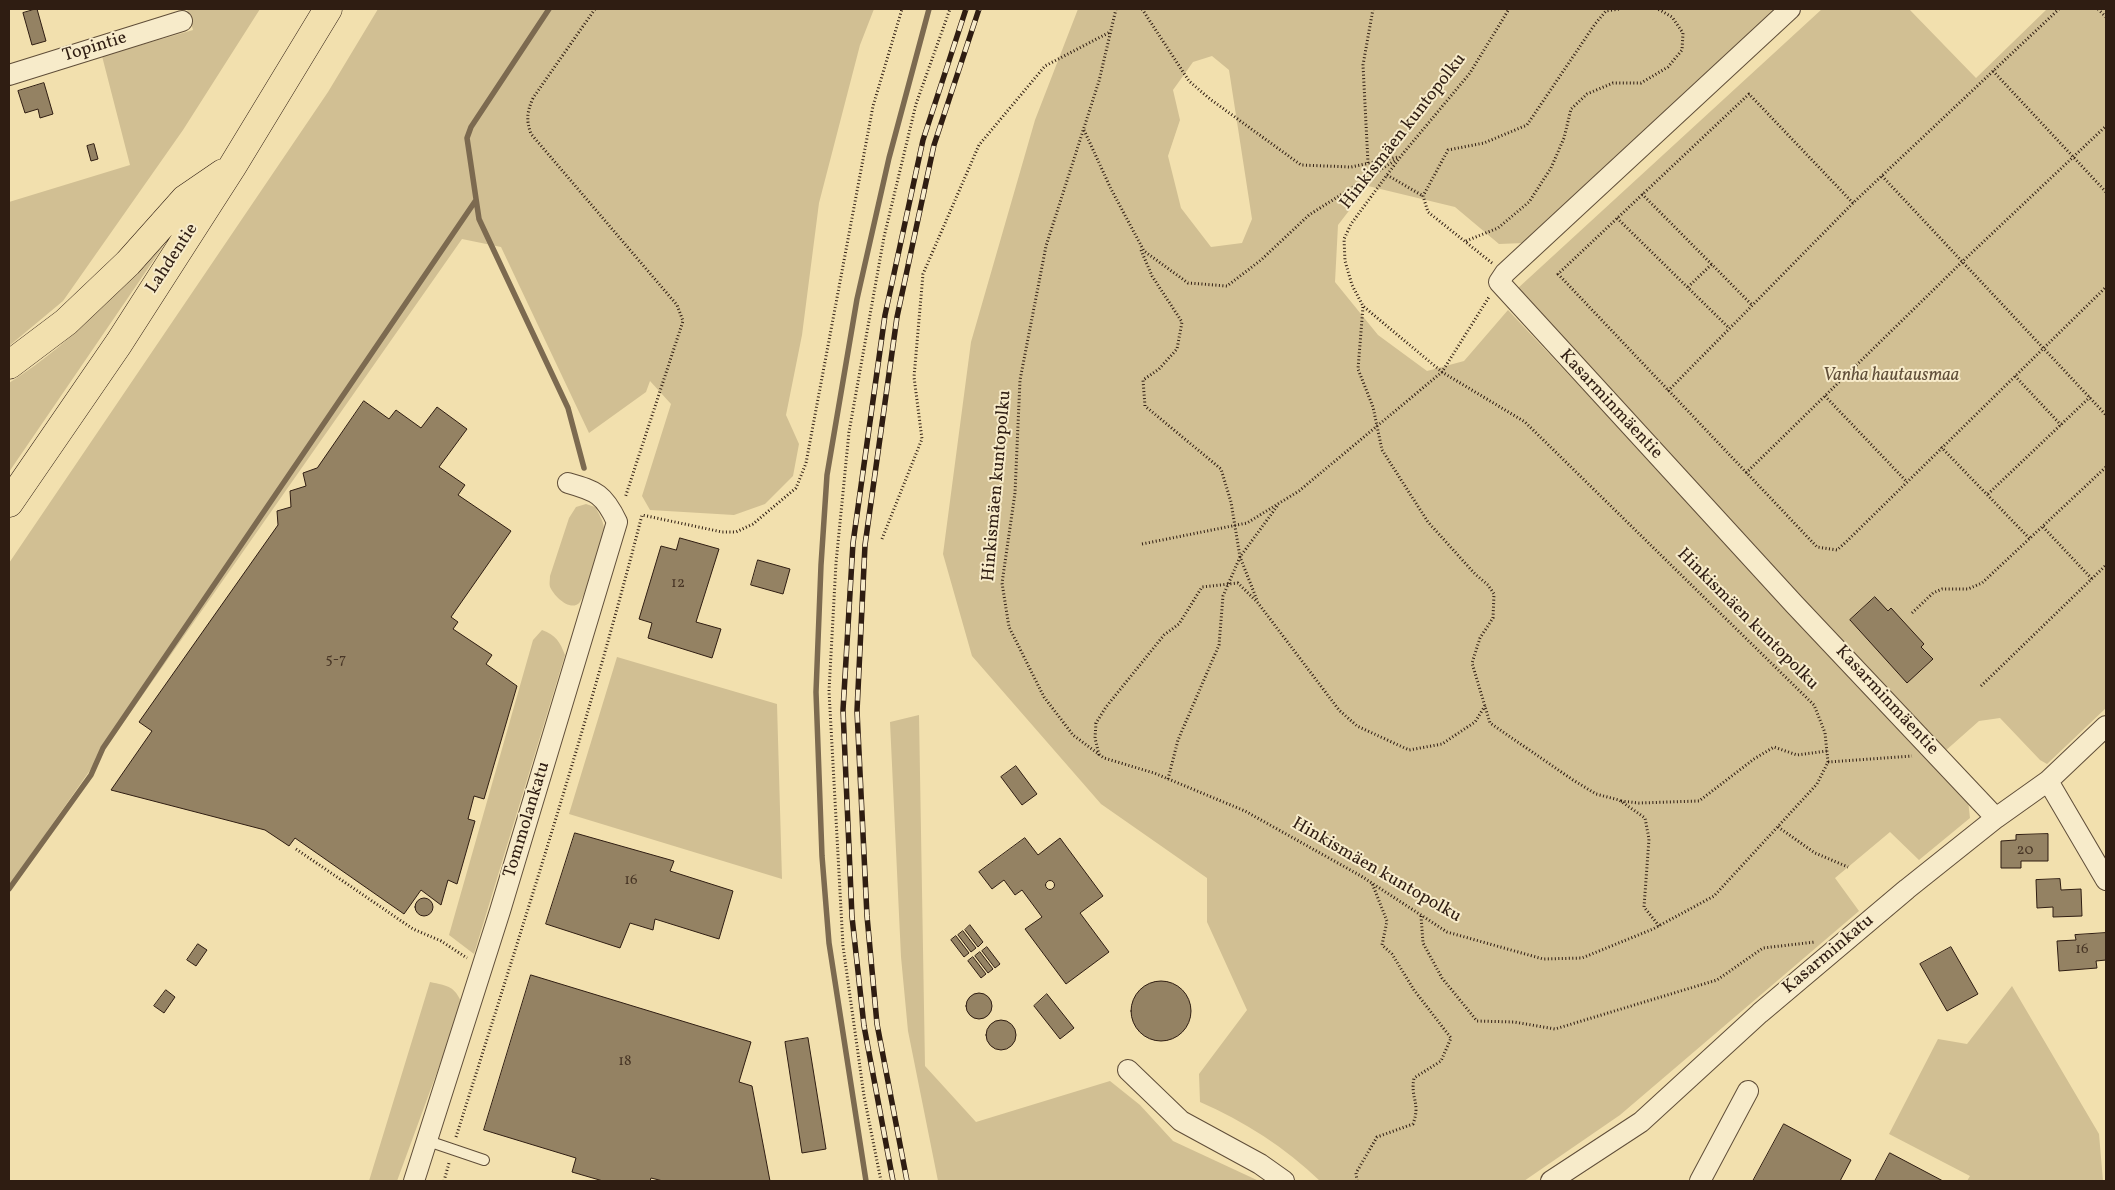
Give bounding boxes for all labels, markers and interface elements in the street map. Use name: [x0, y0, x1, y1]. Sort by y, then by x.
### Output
street label: Topintie: [60, 28, 130, 68]
street label: Hinkismäen kuntopolku: [1336, 50, 1472, 214]
street label: Lahdentie: [142, 220, 204, 298]
street label: Kasarminmäentie: [1554, 346, 1666, 464]
park label: Vanha hautausmaa: [1823, 366, 1959, 388]
street label: Hinkismäen kuntopolku: [979, 389, 1017, 583]
street label: Hinkismäen kuntopolku: [1672, 545, 1822, 695]
house number: 12: [671, 575, 685, 593]
street label: Kasarminmäentie: [1830, 642, 1942, 760]
house number: 5-7: [326, 651, 346, 669]
street label: Tommolankatu: [500, 759, 556, 881]
street label: Hinkismäen kuntopolku: [1288, 814, 1464, 928]
house number: 20: [2017, 842, 2033, 860]
house number: 16: [624, 872, 638, 890]
street label: Kasarminkatu: [1779, 911, 1879, 999]
house number: 16: [2075, 941, 2089, 959]
house number: 18: [618, 1053, 632, 1071]

